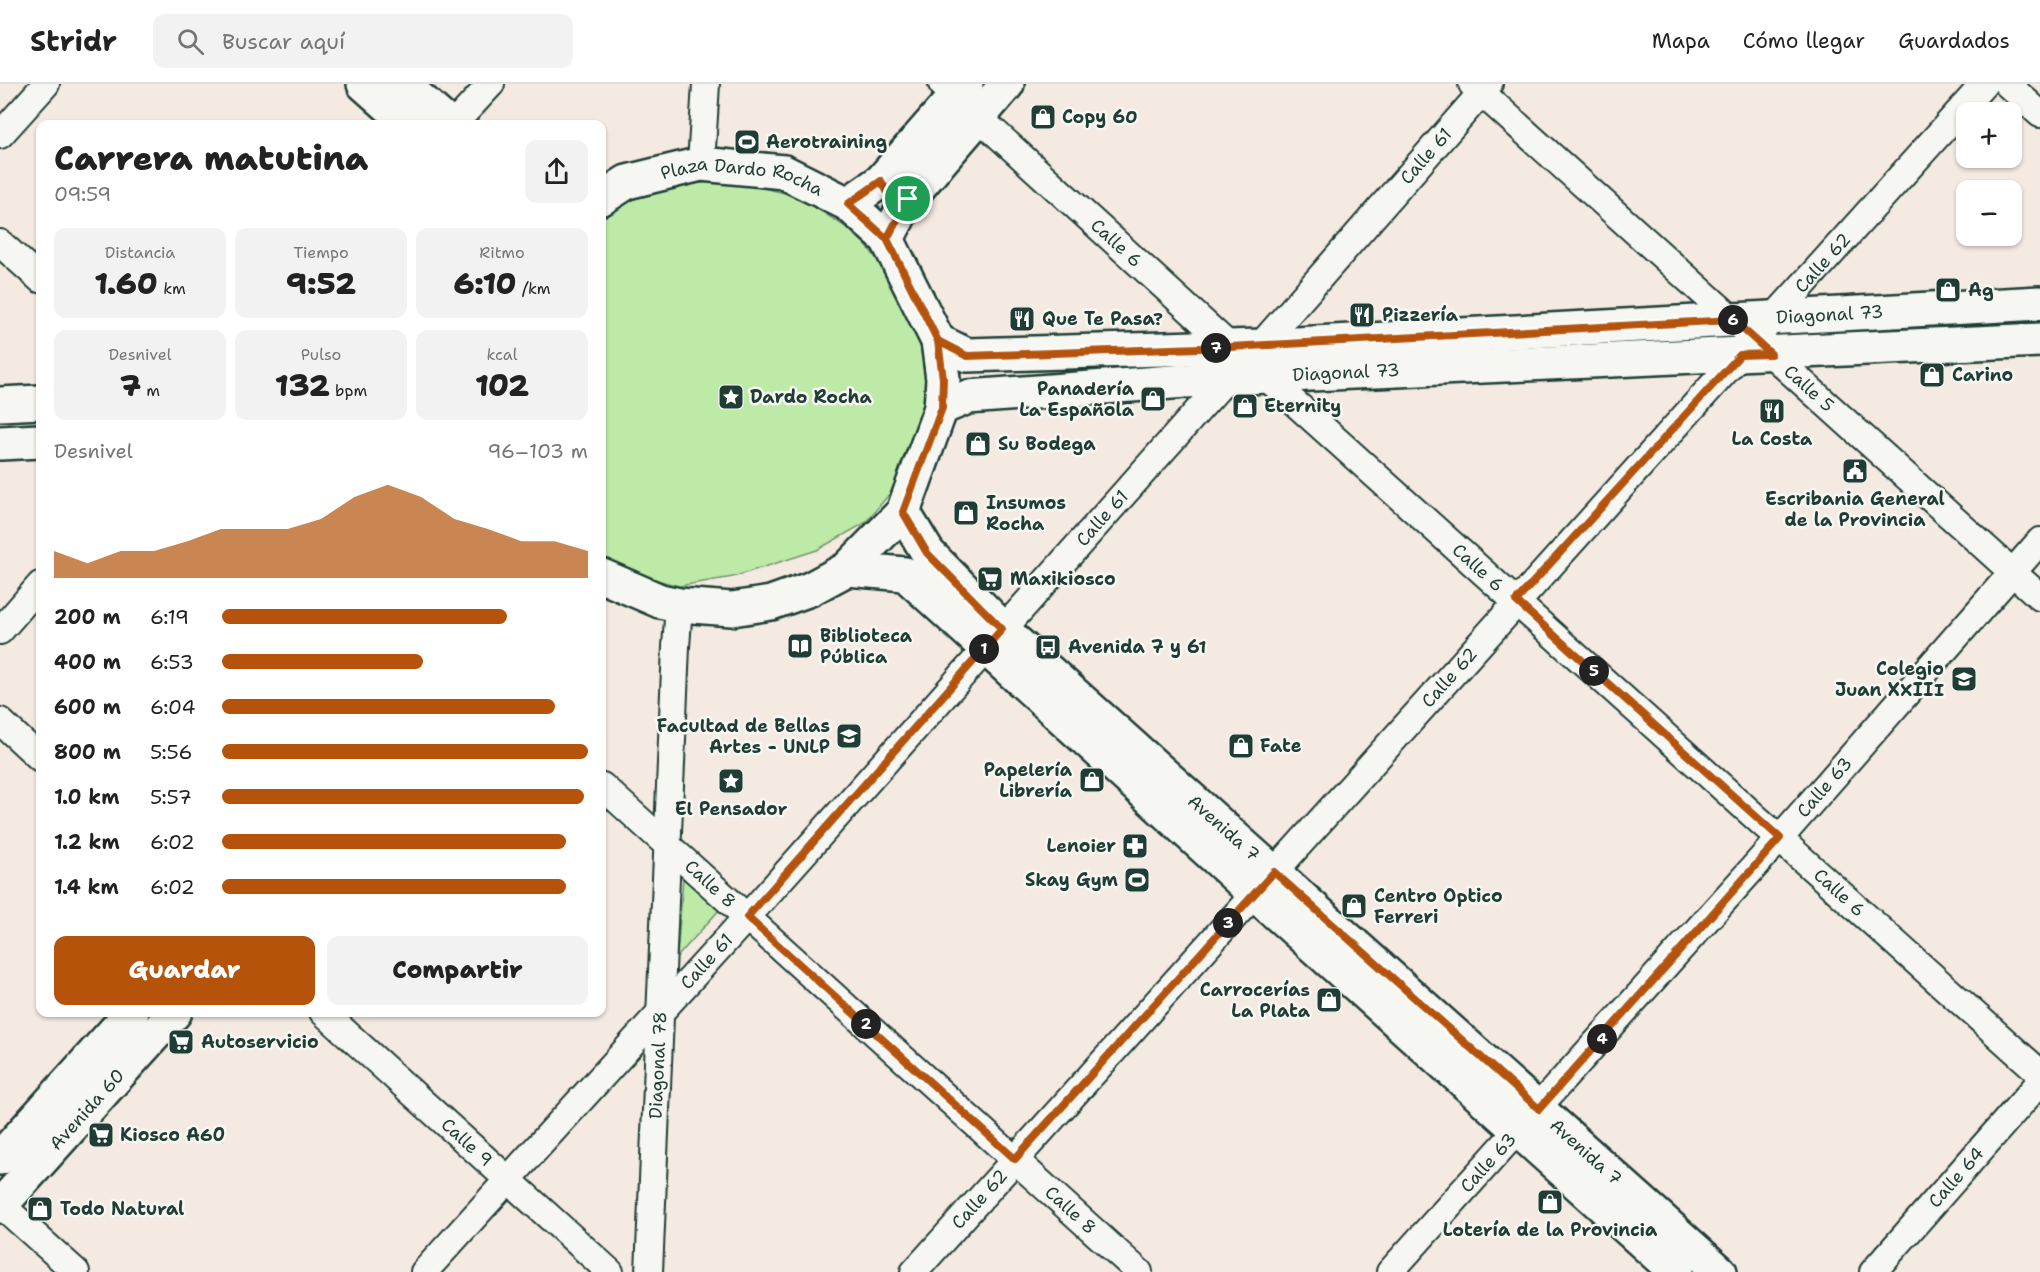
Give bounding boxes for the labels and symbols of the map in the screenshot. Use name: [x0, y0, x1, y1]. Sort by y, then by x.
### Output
shop icon: Copy 60: [1028, 102, 1058, 132]
place label: Copy 60: [1062, 105, 1138, 129]
street label: Calle 61: [1395, 123, 1457, 189]
sports icon: Aerotraining: [732, 127, 762, 157]
place label: Aerotraining: [766, 130, 888, 154]
street label: Plaza Dardo Rocha: [658, 152, 827, 202]
pin: [882, 173, 933, 224]
street label: Calle 6: [1086, 213, 1147, 273]
street label: Calle 62: [1789, 228, 1856, 298]
shop icon: Ag: [1933, 275, 1963, 305]
place label: Ag: [1968, 278, 1994, 302]
restaurant icon: Pizzería: [1347, 300, 1377, 330]
street label: Diagonal 73: [1776, 300, 1884, 330]
place label: Pizzería: [1382, 303, 1459, 327]
restaurant icon: Que Te Pasa?: [1007, 304, 1037, 334]
pin: 6: [1718, 305, 1748, 335]
place label: Que Te Pasa?: [1042, 307, 1163, 331]
pin: 7: [1201, 333, 1231, 363]
street label: Diagonal 73: [1292, 358, 1400, 387]
street label: Calle 5: [1779, 359, 1839, 417]
shop icon: Carino: [1917, 360, 1947, 390]
place label: Carino: [1952, 363, 2013, 387]
place label: Panadería La Española: [1019, 377, 1135, 422]
place icon: Dardo Rocha: [716, 382, 746, 412]
shop icon: Panadería La Española: [1138, 384, 1168, 414]
place label: Dardo Rocha: [750, 385, 873, 409]
shop icon: Eternity: [1230, 391, 1260, 421]
place label: Eternity: [1264, 394, 1341, 418]
restaurant icon: La Costa: [1757, 396, 1787, 426]
place label: La Costa: [1732, 427, 1813, 451]
shop icon: Su Bodega: [963, 429, 993, 459]
place label: Su Bodega: [998, 432, 1096, 456]
public building icon: Escribania General de la Provincia: [1840, 456, 1870, 486]
street label: Calle 61: [1071, 485, 1134, 551]
place label: Escribania General de la Provincia: [1765, 487, 1945, 532]
place label: Insumos Rocha: [986, 491, 1066, 536]
shop icon: Insumos Rocha: [951, 498, 981, 528]
street label: Calle 6: [1447, 538, 1509, 597]
supermarket icon: Maxikiosco: [975, 564, 1005, 594]
place label: Maxikiosco: [1010, 567, 1116, 591]
place label: Biblioteca Pública: [820, 624, 913, 669]
library icon: Biblioteca Pública: [785, 631, 815, 661]
bus stop icon: Avenida 7 y 61: [1033, 632, 1063, 662]
pin: 1: [969, 634, 999, 664]
place label: Avenida 7 y 61: [1068, 635, 1206, 659]
street label: Calle 62: [1416, 642, 1483, 713]
pin: 5: [1579, 656, 1609, 686]
place label: Colegio Juan XXIII: [1835, 657, 1944, 702]
school or university icon: Colegio Juan XXIII: [1949, 664, 1979, 694]
place label: Facultad de Bellas Artes - UNLP: [657, 714, 830, 759]
school or university icon: Facultad de Bellas Artes - UNLP: [834, 721, 864, 751]
shop icon: Fate: [1226, 731, 1256, 761]
place label: Fate: [1260, 734, 1302, 758]
street label: Calle 63: [1791, 752, 1858, 823]
place label: Papelería Librería: [984, 758, 1073, 803]
shop icon: Papelería Librería: [1077, 765, 1107, 795]
place icon: El Pensador: [716, 766, 746, 796]
street label: Avenida 7: [1182, 789, 1265, 867]
place label: El Pensador: [675, 797, 788, 821]
pharmacy icon: Lenoier: [1120, 831, 1150, 861]
place label: Lenoier: [1047, 834, 1116, 858]
street label: Calle 8: [679, 854, 741, 914]
street label: Calle 6: [1808, 863, 1870, 922]
sports icon: Skay Gym: [1122, 865, 1152, 895]
place label: Skay Gym: [1025, 868, 1119, 892]
place label: Centro Optico Ferreri: [1374, 884, 1503, 929]
shop icon: Centro Optico Ferreri: [1339, 891, 1369, 921]
pin: 3: [1213, 908, 1243, 938]
street label: Calle 61: [675, 928, 738, 994]
place label: Carrocerías La Plata: [1200, 978, 1311, 1023]
shop icon: Carrocerías La Plata: [1314, 985, 1344, 1015]
pin: 2: [851, 1009, 881, 1039]
street label: Diagonal 78: [644, 1011, 672, 1120]
pin: 4: [1587, 1024, 1617, 1054]
supermarket icon: Autoservicio: [166, 1027, 196, 1057]
place label: Autoservicio: [201, 1030, 319, 1054]
street label: Avenida 60: [44, 1064, 130, 1155]
street label: Calle 9: [436, 1113, 498, 1172]
street label: Avenida 7: [1545, 1113, 1627, 1191]
supermarket icon: Kiosco A60: [86, 1120, 116, 1150]
place label: Kiosco A60: [120, 1123, 225, 1147]
street label: Calle 63: [1455, 1127, 1522, 1198]
street label: Calle 64: [1923, 1142, 1989, 1213]
street label: Calle 62: [946, 1164, 1013, 1234]
street label: Calle 8: [1040, 1181, 1101, 1240]
shop icon: Lotería de la Provincia: [1535, 1187, 1565, 1217]
shop icon: Todo Natural: [25, 1194, 55, 1224]
place label: Todo Natural: [60, 1197, 184, 1221]
place label: Lotería de la Provincia: [1443, 1218, 1658, 1242]

